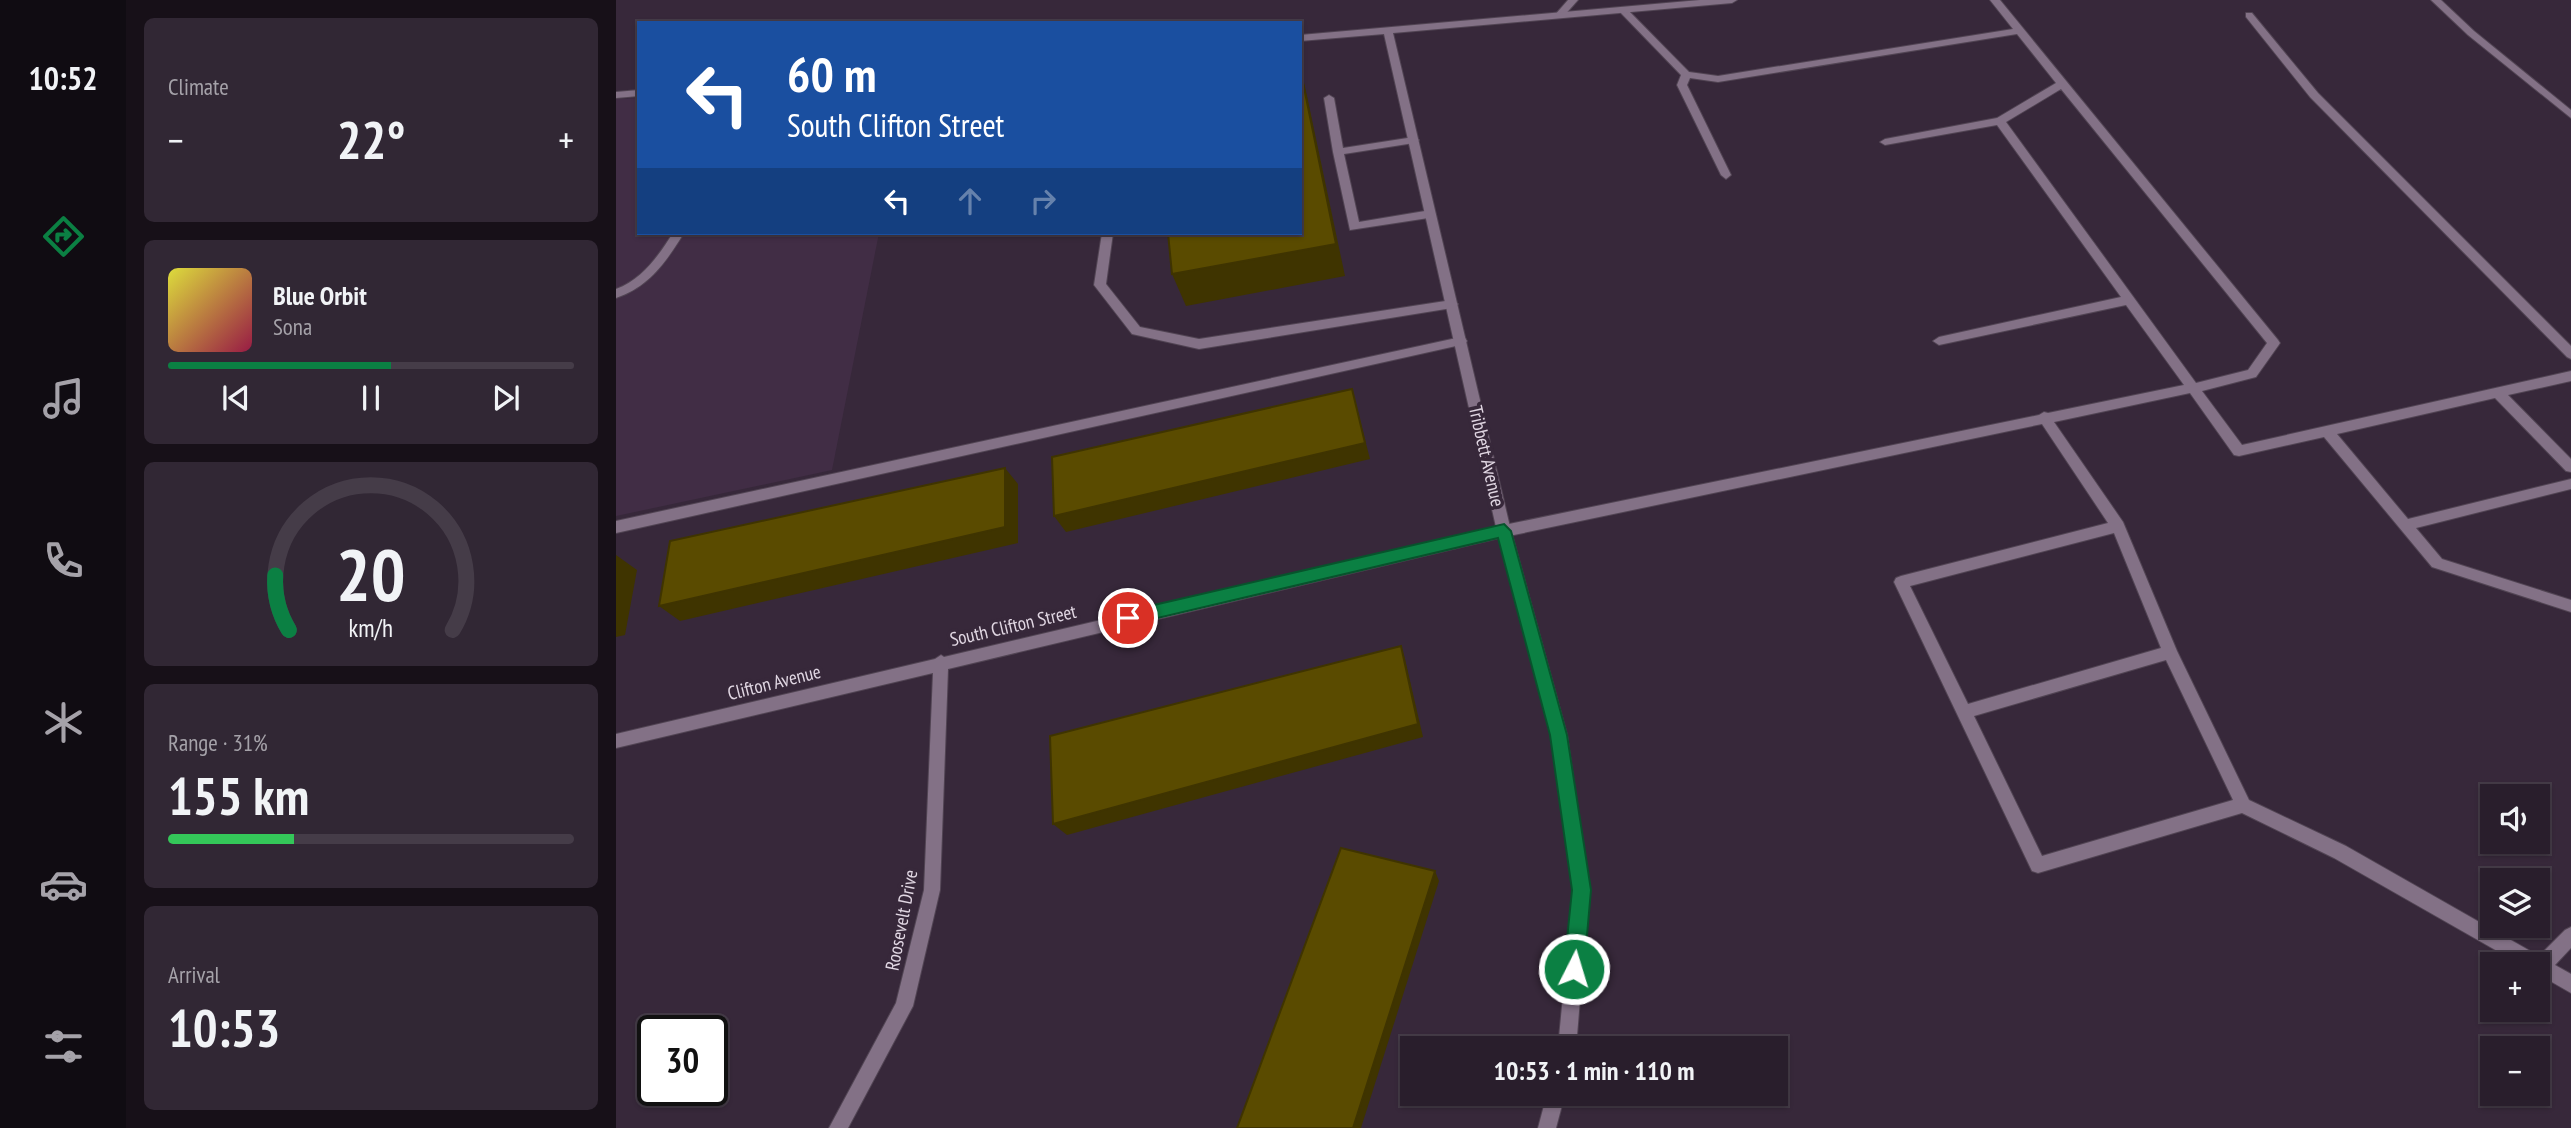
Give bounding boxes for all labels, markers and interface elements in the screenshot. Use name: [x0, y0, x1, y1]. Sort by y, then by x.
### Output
text: 60 m: [787, 42, 876, 106]
icon: left: [672, 49, 763, 140]
text: 10:52: [28, 57, 98, 99]
text: Climate: [168, 72, 229, 101]
text: South Clifton Street: [787, 104, 1004, 146]
text: 22°: [337, 106, 405, 173]
text: −: [168, 115, 184, 164]
text: +: [558, 115, 574, 164]
icon: left: [878, 182, 916, 220]
icon: ahead: [951, 182, 989, 220]
icon: right: [1024, 182, 1062, 220]
icon: directions: [39, 212, 88, 261]
text: Blue Orbit: [273, 279, 367, 312]
text: Sona: [273, 312, 312, 341]
icon: music: [39, 374, 88, 423]
icon: previous: [217, 379, 255, 417]
icon: pause: [352, 379, 390, 417]
icon: next: [487, 379, 525, 417]
street label: Tribbett Avenue: [1464, 403, 1510, 509]
text: 20: [336, 526, 406, 620]
icon: phone: [39, 536, 88, 585]
pin: [1098, 588, 1158, 648]
street label: South Clifton Street: [947, 599, 1079, 651]
icon: arrive: [1109, 599, 1147, 637]
text: km/h: [349, 612, 393, 644]
street label: Clifton Avenue: [725, 659, 823, 705]
icon: climate: [39, 698, 88, 747]
text: Range · 31%: [168, 728, 268, 757]
text: 155 km: [168, 762, 309, 829]
map controls: [2480, 784, 2550, 1106]
button: sound: [2480, 784, 2550, 854]
icon: car: [39, 860, 88, 909]
street label: Roosevelt Drive: [879, 867, 923, 972]
button: layers: [2480, 868, 2550, 938]
position arrow: [1537, 932, 1611, 1006]
button: +: [2480, 952, 2550, 1022]
text: Arrival: [168, 960, 220, 989]
text: 10:53: [168, 994, 280, 1061]
speed limit sign: 30: [637, 1015, 728, 1106]
icon: filters: [39, 1022, 88, 1071]
button: −: [2480, 1036, 2550, 1106]
text: 10:53 · 1 min · 110 m: [1494, 1054, 1694, 1087]

